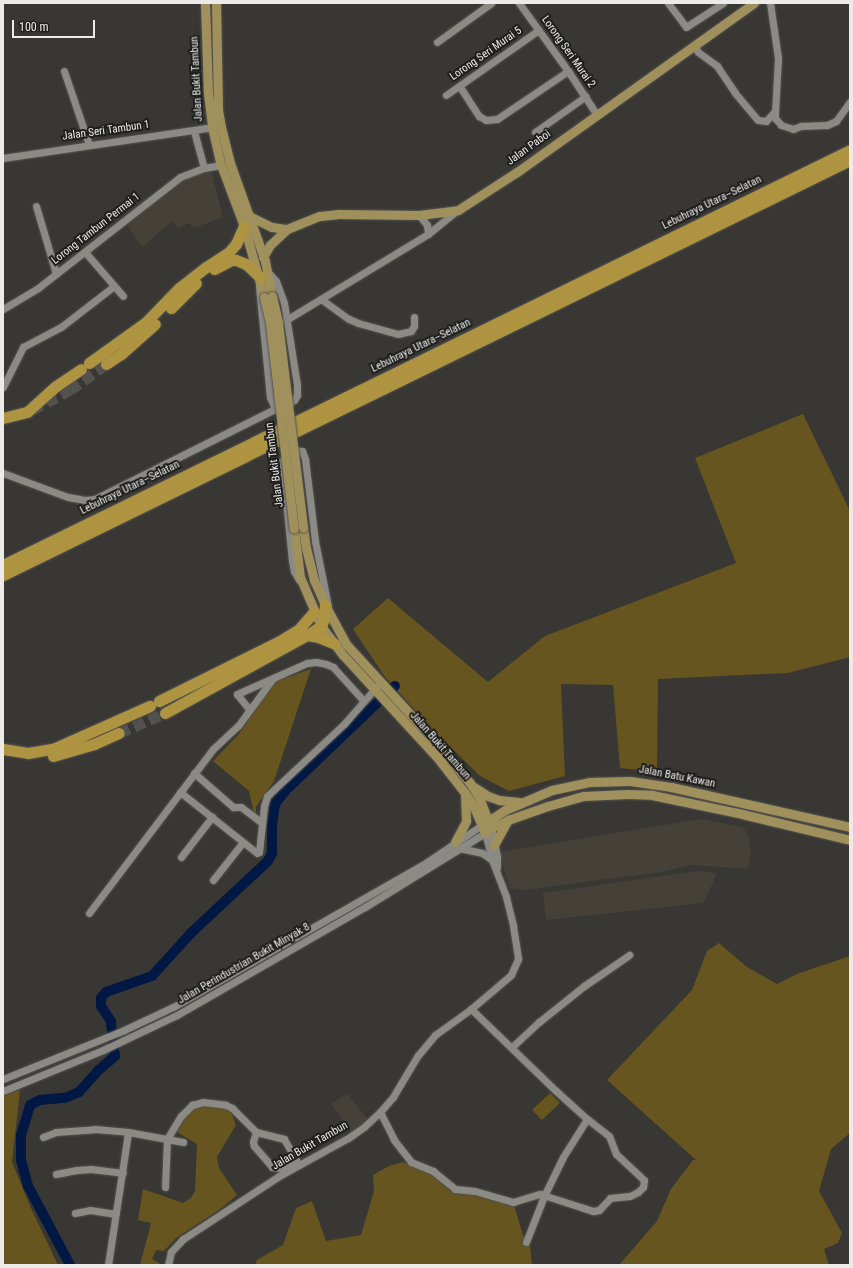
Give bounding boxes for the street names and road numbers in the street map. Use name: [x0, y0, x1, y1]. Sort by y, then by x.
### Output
street label: Lorong Seri Murai 2: [538, 14, 598, 90]
street label: Lorong Seri Murai 5: [448, 24, 524, 84]
street label: Jalan Bukit Tambun: [188, 36, 206, 122]
street label: Jalan Seri Tambun 1: [61, 118, 151, 144]
street label: Jalan Paboi: [504, 128, 554, 168]
street label: Lebuhraya Utara–Selatan: [660, 173, 764, 233]
street label: Lorong Tambun Permai 1: [49, 190, 143, 268]
street label: Lebuhraya Utara–Selatan: [369, 316, 473, 376]
street label: Jalan Bukit Tambun: [263, 422, 287, 508]
street label: Lebuhraya Utara–Selatan: [78, 458, 182, 518]
street label: Jalan Bukit Tambun: [407, 709, 473, 783]
street label: Jalan Batu Kawan: [638, 763, 716, 791]
street label: Jalan Perindustrian Bukit Minyak 8: [176, 921, 312, 1007]
street label: Jalan Bukit Tambun: [270, 1119, 350, 1173]

